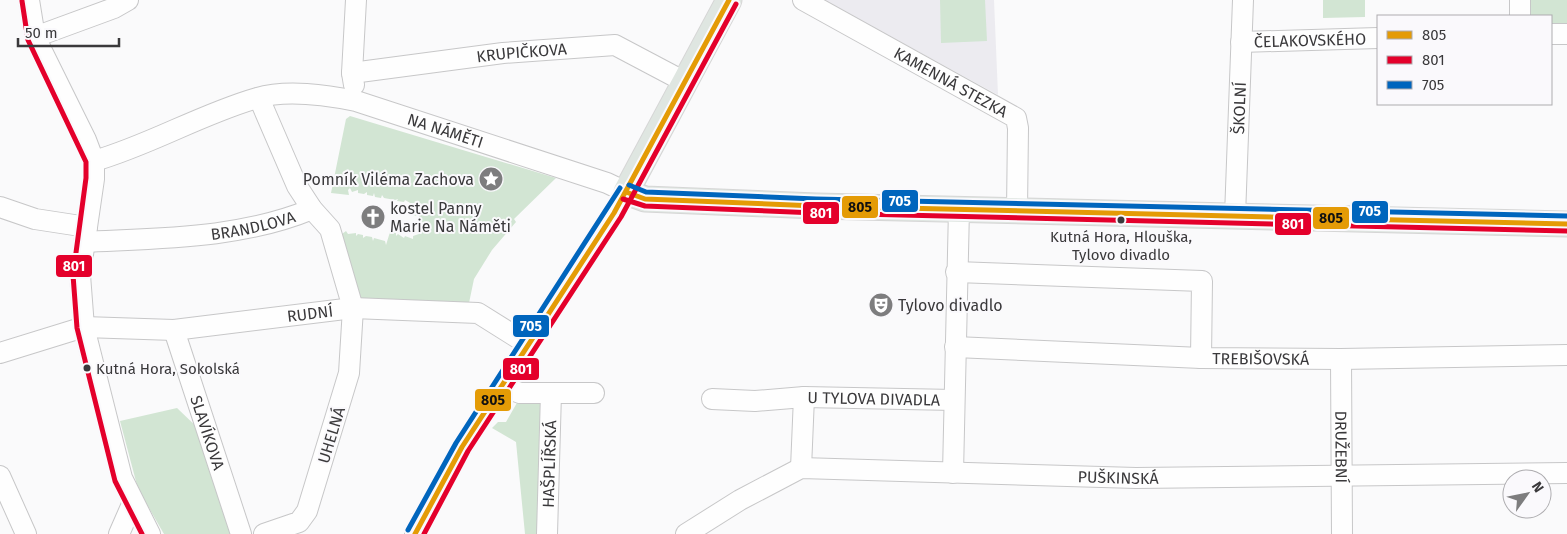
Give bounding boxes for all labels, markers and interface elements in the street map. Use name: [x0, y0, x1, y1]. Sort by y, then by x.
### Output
scale bar: [18, 15, 119, 47]
legend: [1377, 15, 1552, 105]
text: 50 m: [25, 24, 58, 42]
text: 805: [1422, 26, 1446, 44]
street label: ČELAKOVSKÉHO: [1254, 29, 1366, 52]
street label: KRUPIČKOVA: [475, 39, 568, 66]
street label: KAMENNÁ STEZKA: [890, 43, 1011, 122]
text: 801: [1422, 51, 1445, 69]
text: 705: [1422, 76, 1444, 94]
street label: ŠKOLNÍ: [1228, 81, 1250, 135]
street label: NA NÁMĚTI: [405, 110, 486, 152]
place icon: Pomník Viléma Zachova: [478, 166, 504, 192]
place label: Pomník Viléma Zachova: [303, 170, 474, 189]
line badge: 705: [881, 189, 919, 213]
text: 705: [889, 193, 912, 210]
line badge: 805: [841, 195, 879, 219]
place label: kostel Panny Marie Na Náměti: [390, 199, 511, 236]
text: 805: [848, 199, 872, 216]
line badge: 705: [1351, 200, 1389, 224]
line badge: 801: [802, 201, 840, 225]
text: 705: [1359, 203, 1382, 220]
church icon: kostel Panny Marie Na Náměti: [360, 204, 386, 230]
text: 801: [810, 205, 832, 222]
line badge: 805: [1312, 206, 1350, 230]
street label: BRANDLOVA: [210, 207, 298, 244]
text: 805: [1319, 210, 1343, 227]
line badge: 801: [1274, 212, 1312, 236]
marker: Kutná Hora, Hlouška, Tylovo divadlo: [1116, 215, 1126, 225]
text: 801: [1282, 216, 1304, 233]
place label: Kutná Hora, Hlouška, Tylovo divadlo: [1050, 228, 1192, 264]
line badge: 801: [55, 254, 93, 278]
text: 801: [63, 258, 85, 275]
theatre icon: Tylovo divadlo: [868, 292, 894, 318]
place label: Tylovo divadlo: [898, 296, 1003, 315]
street label: RUDNÍ: [286, 301, 334, 326]
line badge: 705: [512, 314, 550, 338]
text: 705: [520, 318, 543, 335]
street label: TREBIŠOVSKÁ: [1212, 348, 1310, 369]
line badge: 801: [502, 357, 540, 381]
place label: Kutná Hora, Sokolská: [96, 360, 240, 378]
text: 801: [510, 361, 532, 378]
marker: Kutná Hora, Sokolská: [82, 363, 92, 373]
line badge: 805: [474, 388, 512, 412]
street label: U TYLOVA DIVADLA: [807, 388, 941, 410]
text: 805: [481, 392, 505, 409]
street label: SLAVÍKOVA: [186, 393, 229, 473]
street label: UHELNÁ: [313, 404, 349, 466]
street label: DRUŽEBNÍ: [1331, 411, 1352, 484]
street label: HAŠPLÍŘSKÁ: [538, 419, 560, 508]
street label: PUŠKINSKÁ: [1077, 467, 1160, 488]
north arrow: [1502, 469, 1552, 519]
text: N: [1528, 479, 1547, 496]

